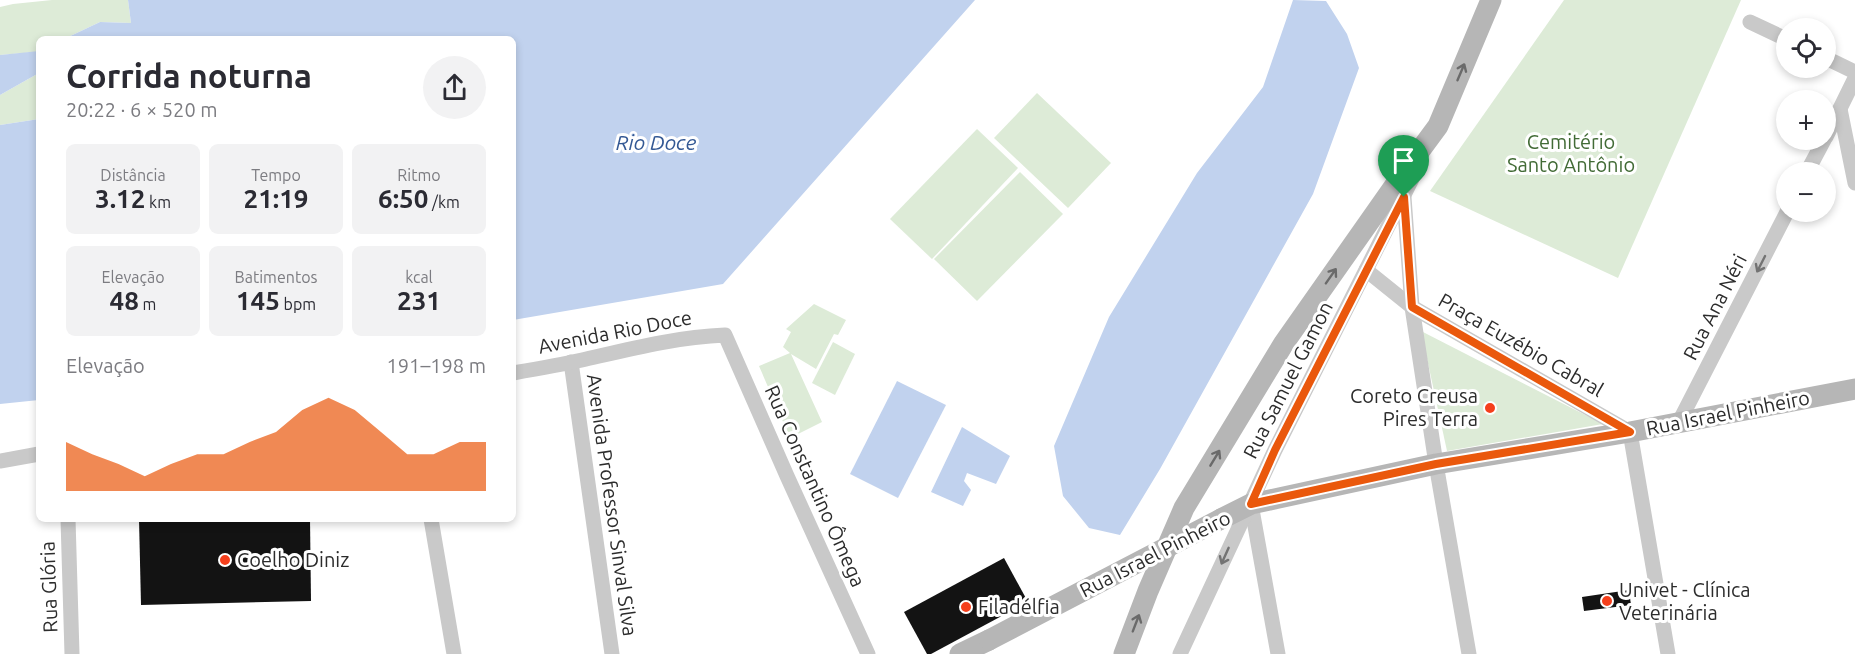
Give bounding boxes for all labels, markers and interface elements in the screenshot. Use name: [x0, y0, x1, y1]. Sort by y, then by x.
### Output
map controls: [1776, 18, 1836, 222]
button: locate: [1776, 18, 1836, 78]
button: share: [423, 56, 486, 119]
text: Corrida noturna: [66, 57, 312, 94]
one-way arrow: [1456, 63, 1467, 82]
button: +: [1776, 90, 1836, 150]
text: 20:22 · 6 × 520 m: [66, 98, 218, 121]
water label: Rio Doce: [616, 130, 697, 154]
park label: Cemitério Santo Antônio: [1507, 130, 1635, 176]
pin: [1378, 135, 1429, 197]
icon: arrive: [1387, 144, 1420, 177]
button: −: [1776, 162, 1836, 222]
text: Distância: [100, 166, 166, 184]
text: Tempo: [251, 166, 301, 184]
text: Ritmo: [397, 166, 441, 184]
text: 3.12: [95, 184, 145, 213]
text: 21:19: [243, 184, 309, 213]
text: 6:50: [378, 184, 428, 213]
text: km: [145, 193, 171, 211]
text: /km: [428, 193, 460, 211]
street label: Rua Ana Néri: [1678, 250, 1751, 364]
one-way arrow: [1754, 254, 1766, 272]
text: Elevação: [102, 268, 165, 286]
text: Batimentos: [235, 268, 317, 286]
text: kcal: [405, 268, 433, 286]
one-way arrow: [1325, 268, 1337, 284]
text: 48: [110, 286, 139, 315]
text: 145: [236, 286, 280, 315]
text: 231: [397, 286, 441, 315]
street label: Praça Euzébio Cabral: [1435, 288, 1608, 401]
text: m: [139, 295, 156, 313]
text: bpm: [280, 295, 316, 313]
street label: Rua Samuel Gamon: [1238, 297, 1337, 462]
street label: Avenida Rio Doce: [536, 305, 694, 358]
text: Elevação: [66, 354, 145, 377]
text: 191–198 m: [387, 354, 486, 377]
street label: Avenida Professor Sinval Silva: [583, 372, 642, 638]
street label: Rua Constantino Ômega: [761, 381, 870, 590]
place label: Coreto Creusa Pires Terra: [1350, 384, 1478, 430]
street label: Rua Israel Pinheiro: [1644, 385, 1812, 440]
marker: Coreto Creusa Pires Terra: [1483, 401, 1497, 415]
one-way arrow: [1209, 450, 1221, 467]
street label: Rua Israel Pinheiro: [1076, 506, 1234, 601]
street label: Rua Glória: [35, 541, 62, 633]
one-way arrow: [1219, 547, 1231, 565]
place label: Coelho Diniz: [237, 548, 349, 571]
marker: Coelho Diniz: [218, 553, 232, 567]
place label: Univet - Clínica Veterinária: [1619, 578, 1751, 624]
marker: Univet - Clínica Veterinária: [1600, 594, 1614, 608]
place label: Filadélfia: [978, 595, 1060, 618]
marker: Filadélfia: [959, 600, 973, 614]
one-way arrow: [1131, 614, 1142, 632]

